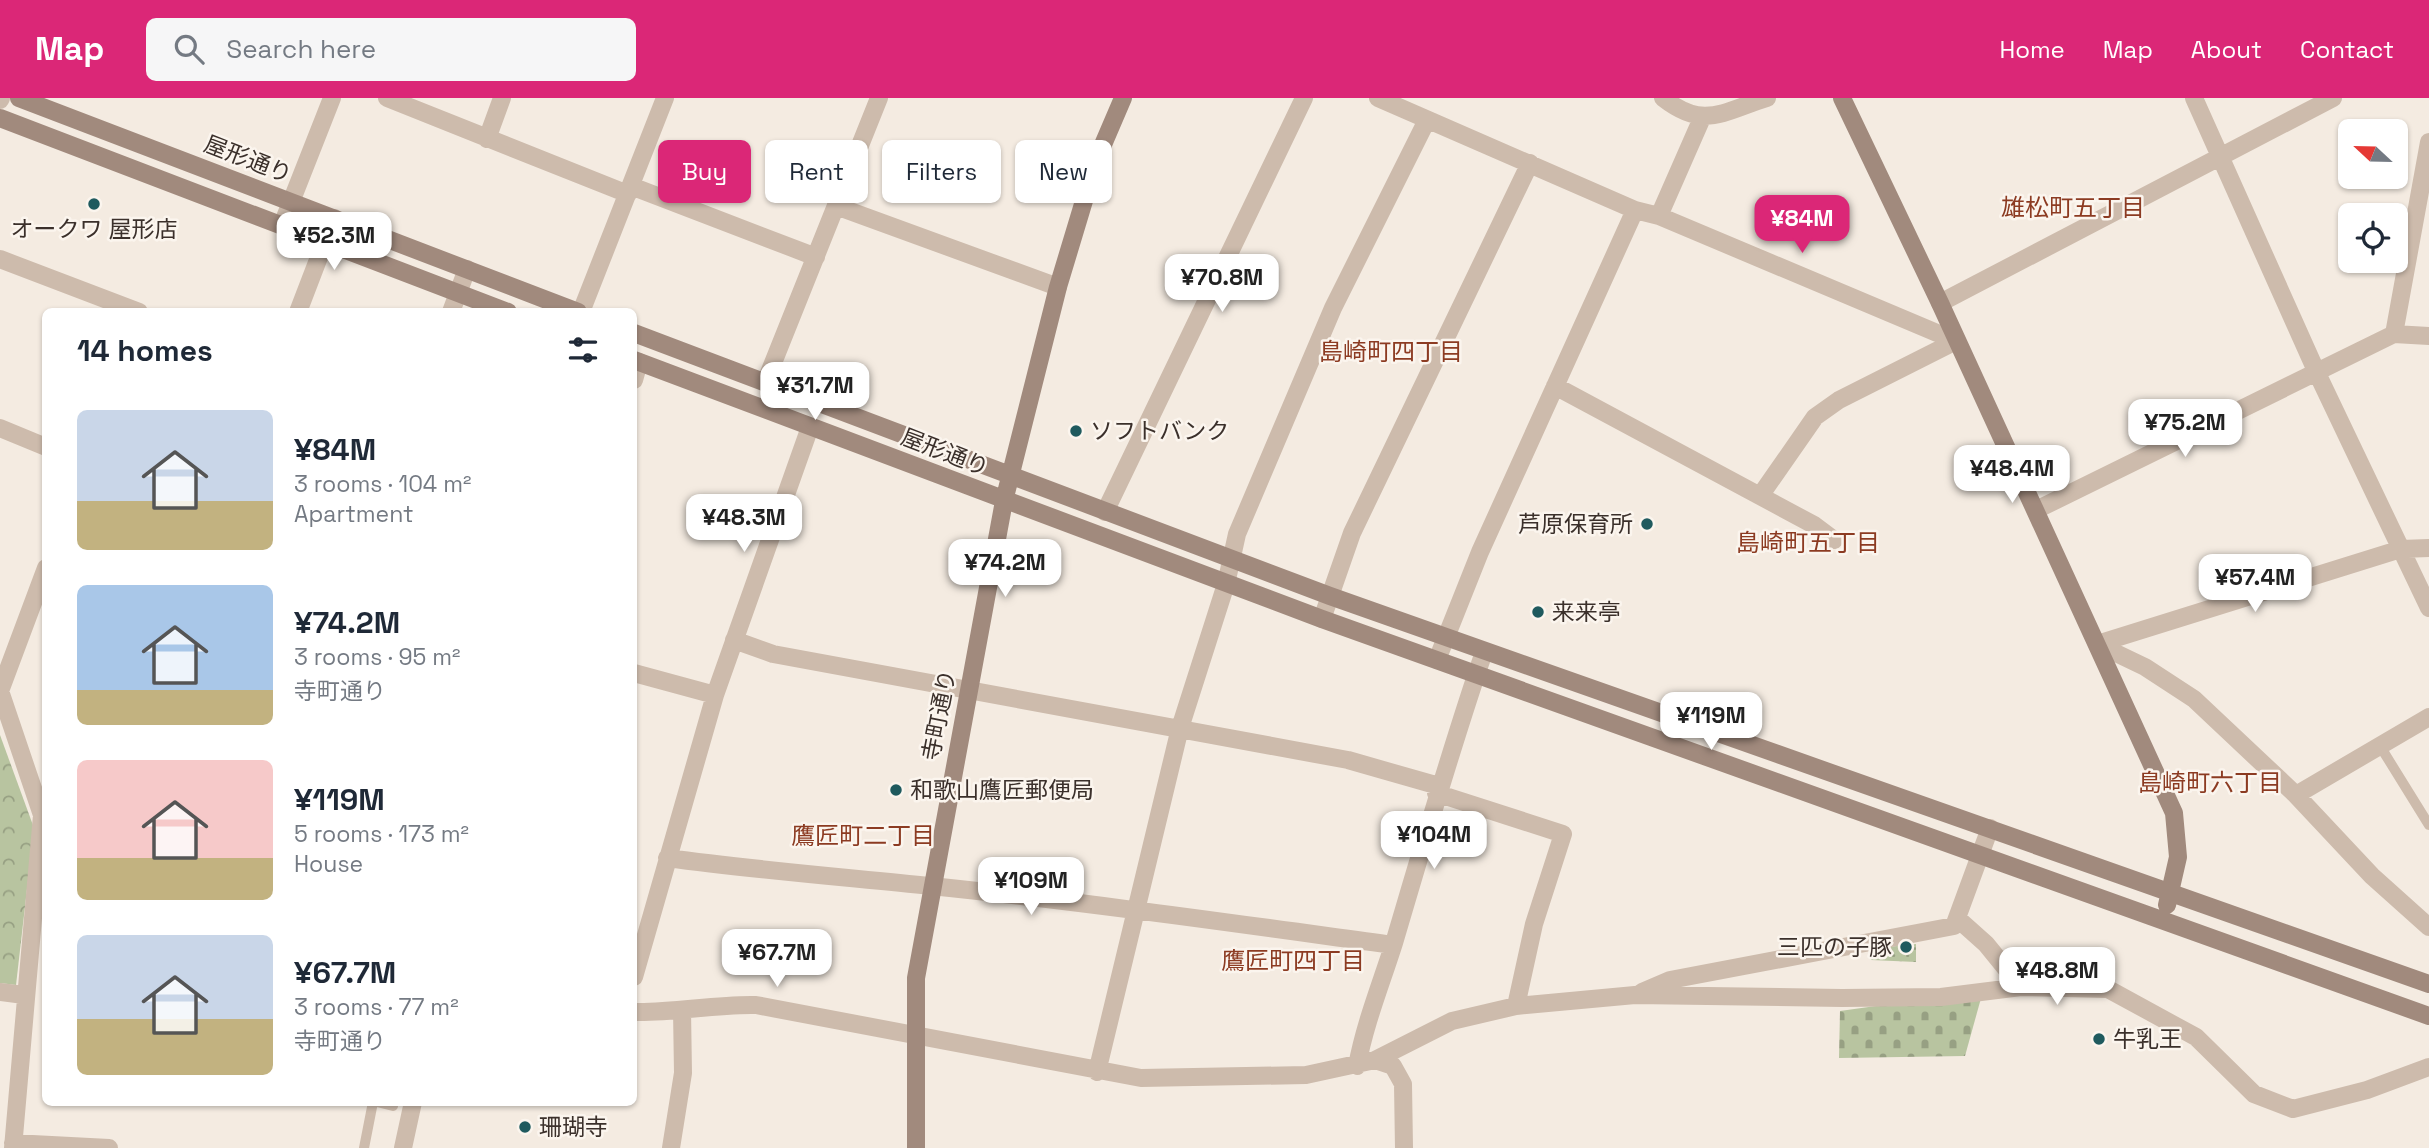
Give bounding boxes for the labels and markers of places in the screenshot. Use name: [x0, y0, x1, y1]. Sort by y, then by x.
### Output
pin: ¥84M: [1761, 195, 1843, 255]
marker: オークワ 屋形店: [86, 196, 102, 212]
pin: ¥52.3M: [277, 212, 391, 272]
place label: オークワ 屋形店: [11, 214, 177, 244]
pin: ¥70.8M: [1165, 254, 1279, 314]
pin: ¥31.7M: [758, 362, 872, 422]
pin: ¥75.2M: [2128, 400, 2242, 459]
place label: ソフトバンク: [1090, 416, 1229, 446]
marker: ソフトバンク: [1068, 423, 1084, 439]
pin: ¥48.4M: [1955, 446, 2069, 505]
pin: ¥48.3M: [687, 494, 801, 554]
place label: 芦原保育所: [1518, 509, 1633, 539]
marker: 芦原保育所: [1639, 516, 1655, 532]
pin: ¥74.2M: [948, 540, 1062, 599]
pin: ¥57.4M: [2198, 554, 2312, 614]
place label: 来来亭: [1552, 597, 1621, 627]
marker: 来来亭: [1530, 604, 1546, 620]
pin: ¥119M: [1662, 692, 1760, 752]
place label: 和歌山鷹匠郵便局: [910, 775, 1094, 805]
marker: 和歌山鷹匠郵便局: [888, 782, 904, 798]
pin: ¥104M: [1385, 812, 1483, 871]
pin: ¥109M: [982, 858, 1080, 917]
pin: ¥67.7M: [720, 930, 834, 989]
place label: 三匹の子豚: [1777, 932, 1892, 962]
marker: 三匹の子豚: [1898, 939, 1914, 955]
pin: ¥48.8M: [2000, 948, 2114, 1007]
place label: 牛乳王: [2113, 1024, 2182, 1054]
marker: 牛乳王: [2091, 1031, 2107, 1047]
place label: 珊瑚寺: [539, 1112, 608, 1142]
marker: 珊瑚寺: [517, 1119, 533, 1135]

